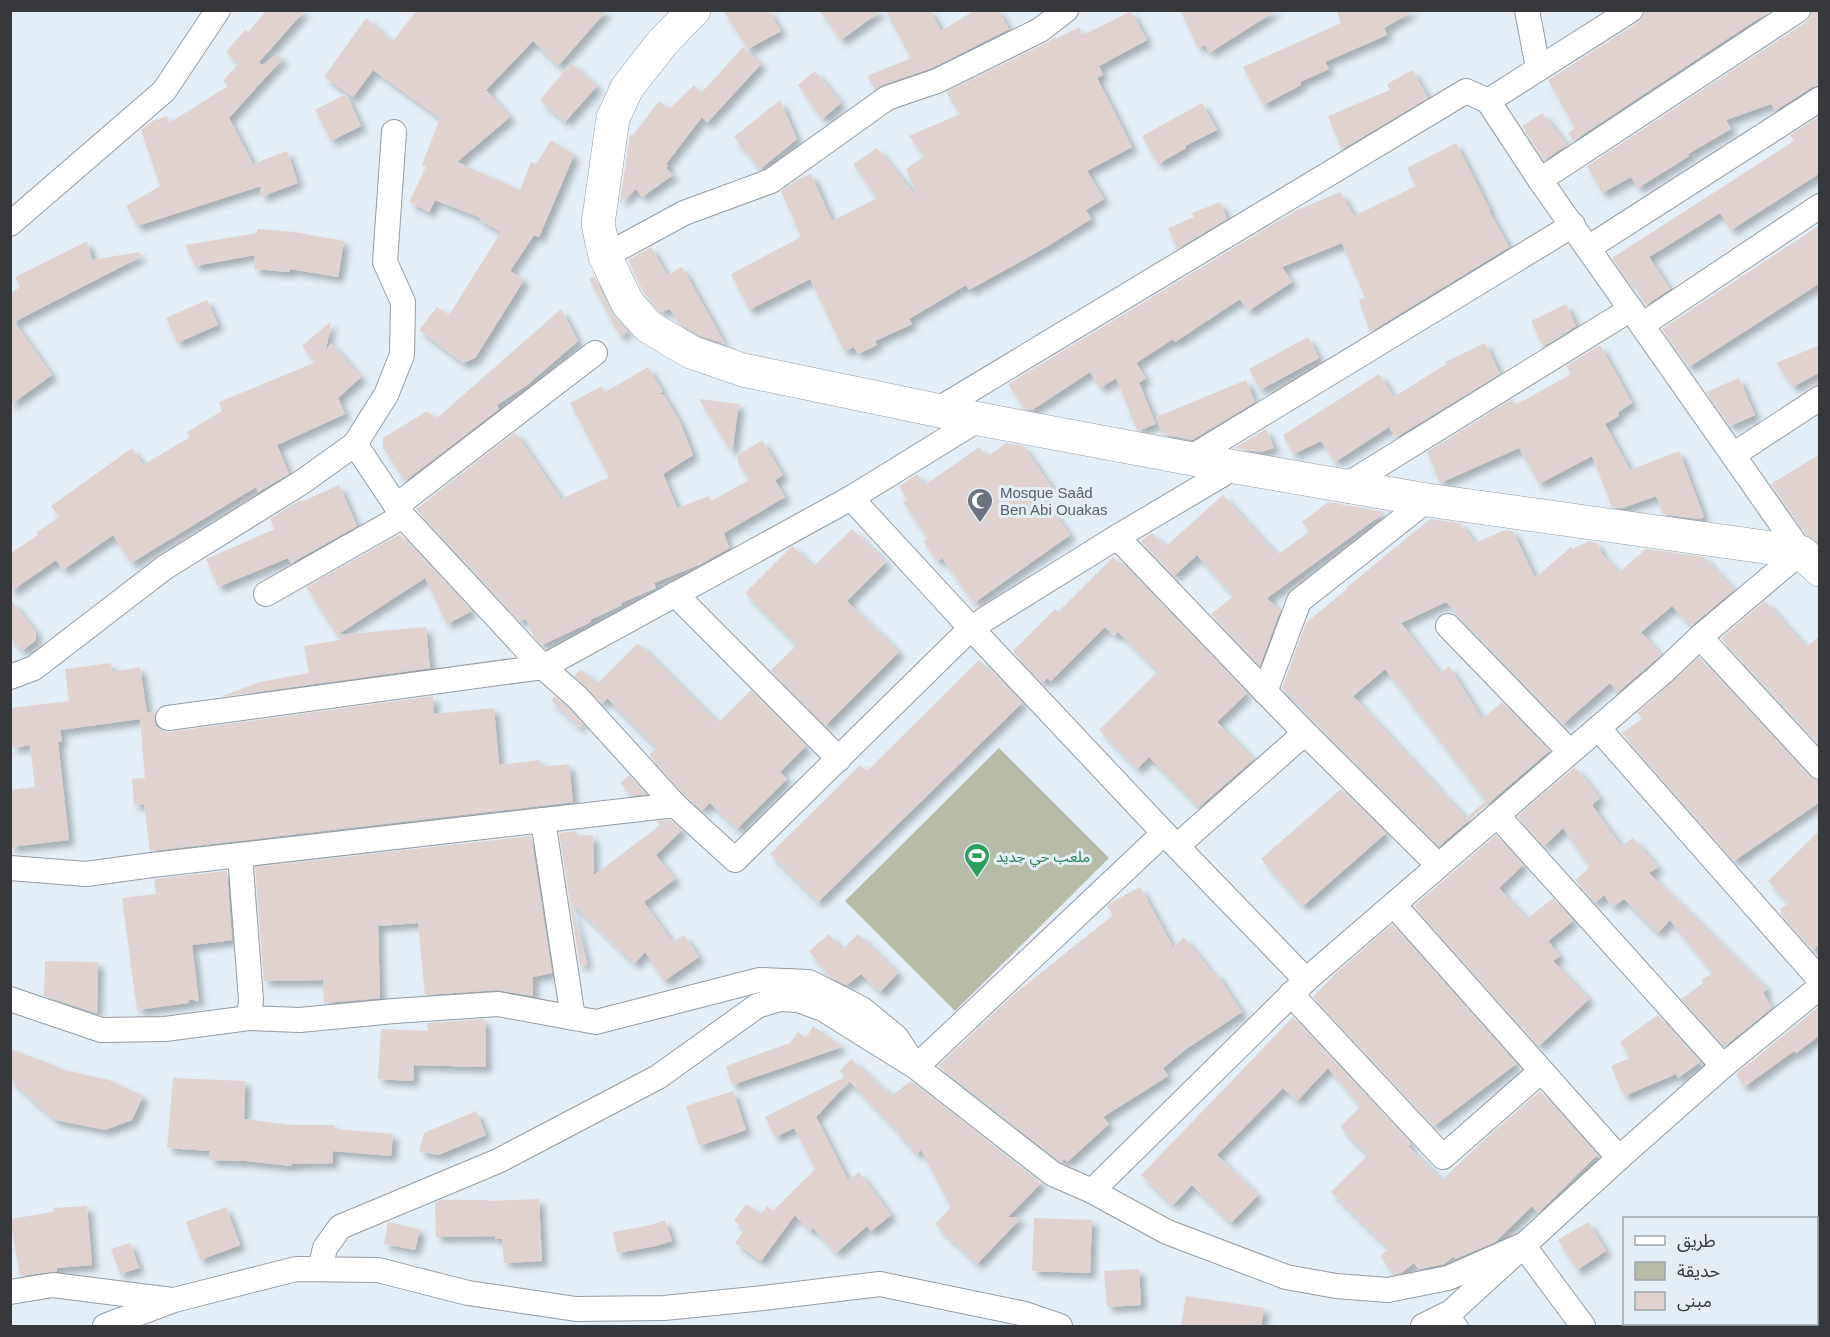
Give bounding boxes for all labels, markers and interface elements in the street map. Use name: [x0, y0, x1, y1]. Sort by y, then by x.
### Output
place label: Mosque Saâd Ben Abi Ouakas: [1000, 484, 1108, 518]
mosque icon: Mosque Saâd Ben Abi Ouakas: [965, 486, 995, 524]
sports icon: ملعب حي جديد: [962, 841, 992, 879]
place label: ملعب حي جديد: [996, 848, 1090, 868]
legend: [1623, 1217, 1818, 1325]
text: طريق: [1677, 1231, 1716, 1252]
text: حديقة: [1677, 1261, 1720, 1281]
text: مبنى: [1677, 1291, 1712, 1312]

